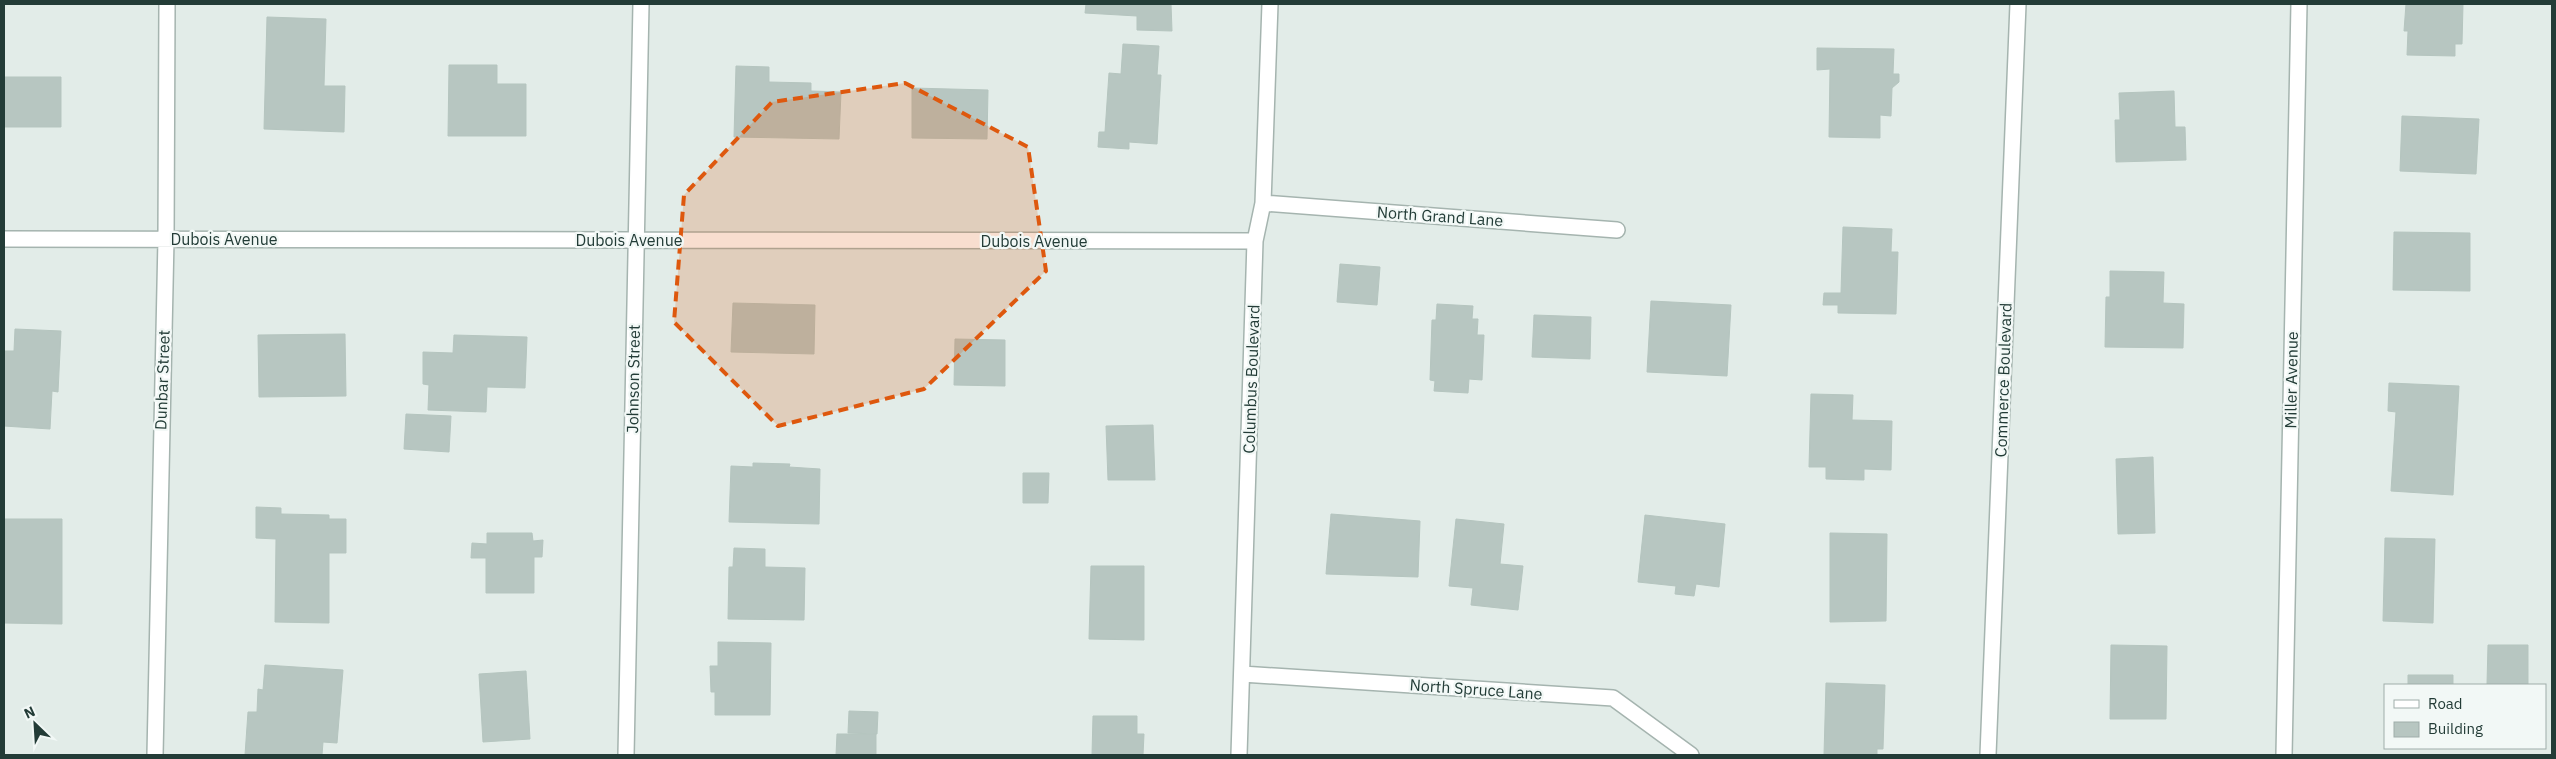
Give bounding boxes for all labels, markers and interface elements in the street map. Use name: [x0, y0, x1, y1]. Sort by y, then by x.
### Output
street label: North Grand Lane: [1376, 202, 1504, 230]
street label: Dubois Avenue: [170, 229, 278, 249]
street label: Dubois Avenue: [575, 230, 683, 250]
street label: Dubois Avenue: [980, 231, 1088, 251]
street label: Commerce Boulevard: [1990, 302, 2016, 458]
street label: Columbus Boulevard: [1238, 304, 1264, 454]
street label: Johnson Street: [622, 324, 644, 434]
street label: Dunbar Street: [150, 330, 174, 430]
street label: Miller Avenue: [2280, 331, 2302, 429]
street label: North Spruce Lane: [1409, 674, 1543, 704]
legend: [2384, 684, 2546, 749]
text: Road: [2428, 694, 2463, 713]
north arrow: [10, 699, 60, 749]
text: N: [21, 702, 38, 723]
text: Building: [2428, 719, 2483, 738]

